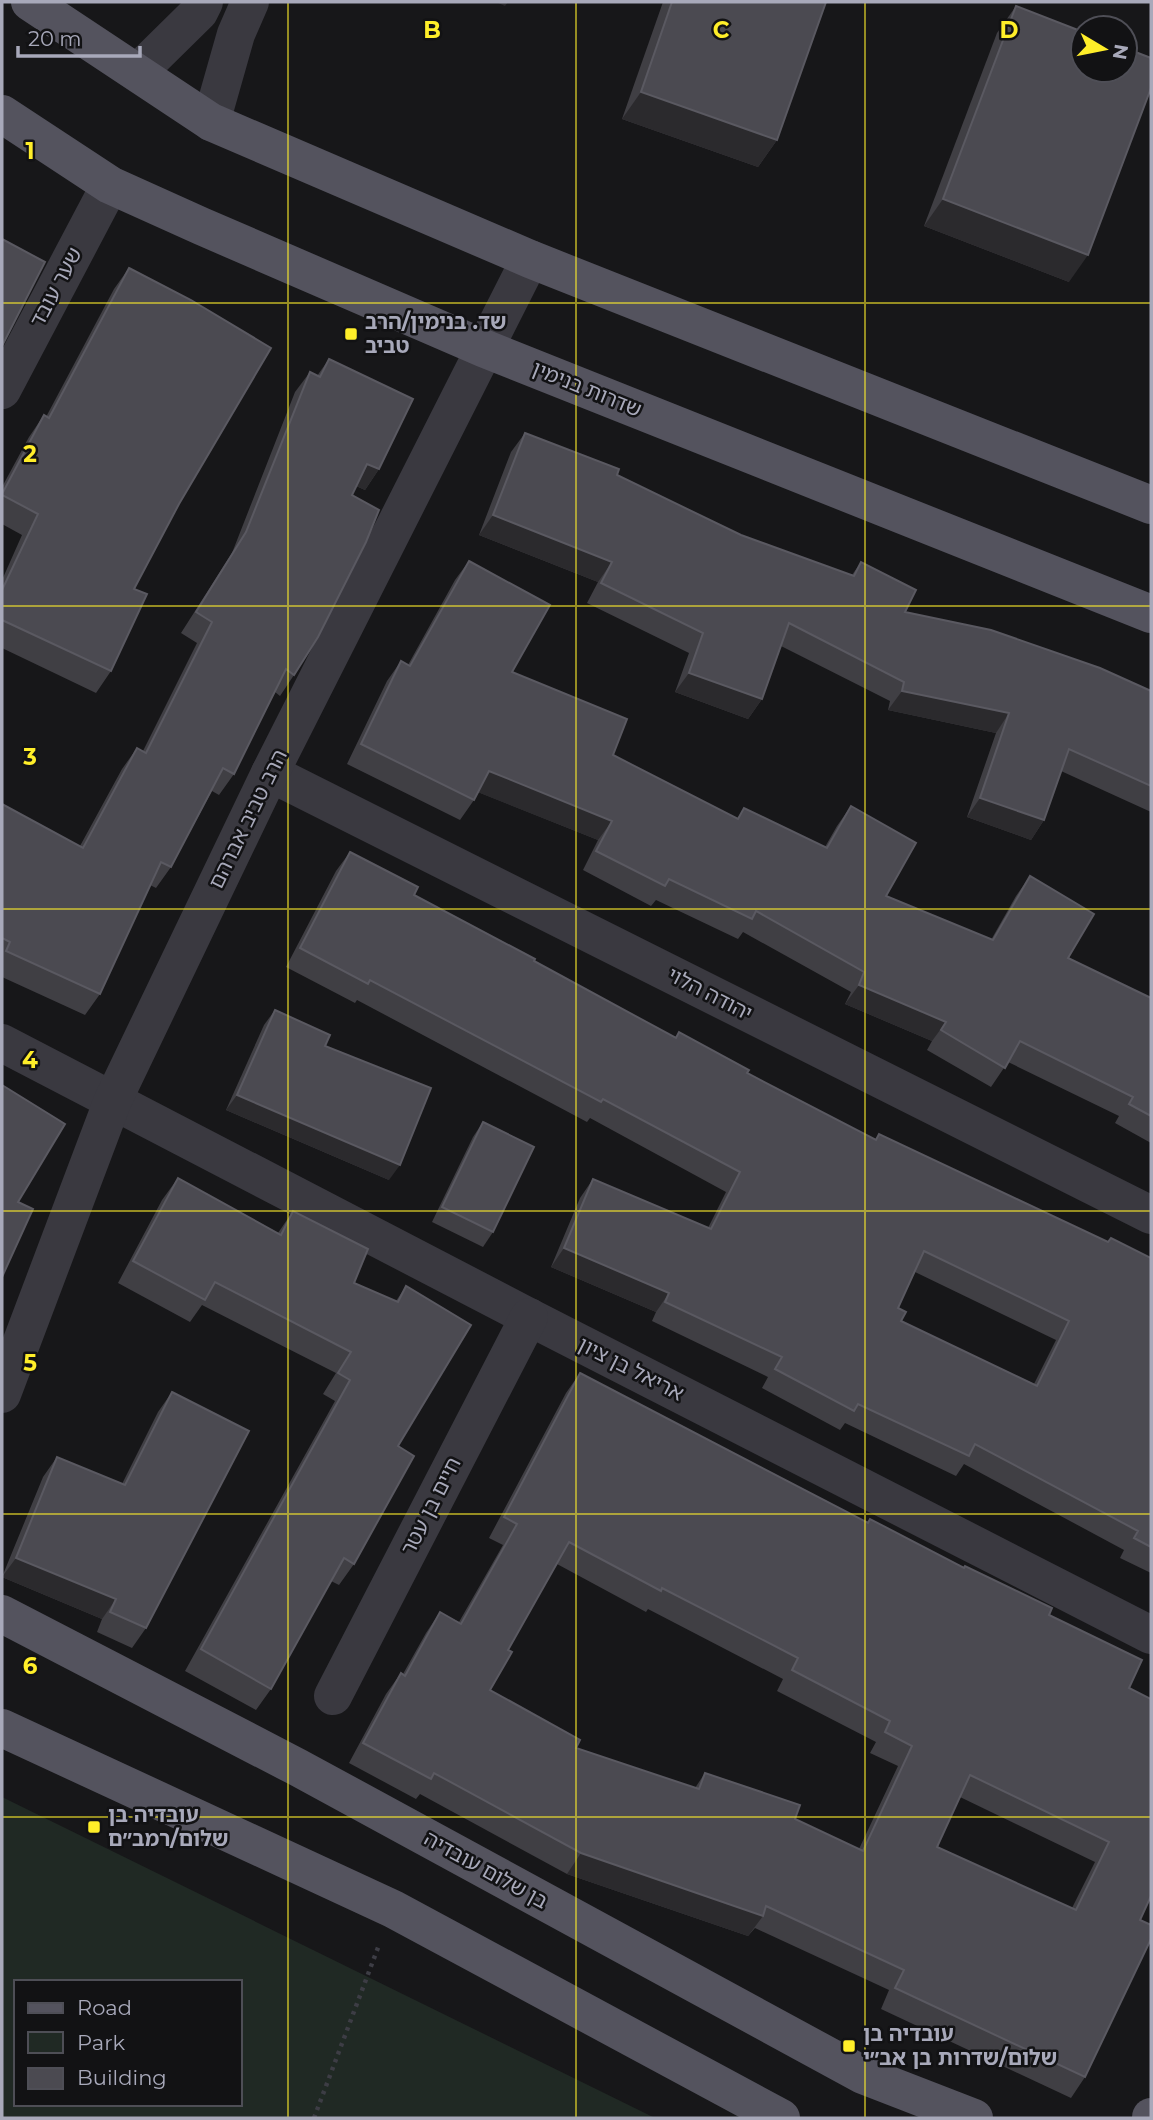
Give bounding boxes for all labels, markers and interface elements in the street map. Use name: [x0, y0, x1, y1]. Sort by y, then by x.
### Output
scale bar: [18, 14, 140, 58]
north arrow: [1069, 14, 1139, 84]
text: B: [423, 16, 441, 44]
text: C: [713, 16, 730, 44]
text: D: [1000, 16, 1019, 44]
text: 20 m: [28, 26, 82, 51]
text: N: [1108, 42, 1133, 61]
text: 1: [25, 137, 35, 165]
street label: שער עובד: [24, 243, 87, 331]
place label: שד. בנימין/הרב טביב: [365, 309, 506, 358]
marker: שד. בנימין/הרב טביב: [343, 326, 359, 342]
street label: שדרות בנימין: [529, 355, 646, 422]
text: 2: [23, 440, 37, 468]
text: 3: [22, 743, 37, 771]
street label: הרב טביב אברהם: [203, 745, 292, 892]
street label: יהודה הלוי: [664, 962, 757, 1025]
text: 4: [22, 1046, 38, 1074]
street label: אריאל בן ציון: [574, 1331, 688, 1406]
text: 5: [23, 1349, 37, 1377]
street label: חיים בן עטר: [395, 1453, 466, 1559]
text: 6: [23, 1652, 38, 1680]
place label: עובדיה בן שלום/רמב״ם: [108, 1802, 228, 1851]
marker: עובדיה בן שלום/רמב״ם: [86, 1819, 102, 1835]
street label: בן שלום עובדיה: [420, 1825, 552, 1914]
legend: [14, 1980, 242, 2106]
text: Road: [77, 1995, 132, 2020]
place label: עובדיה בן שלום/שדרות בן אב״י: [863, 2021, 1057, 2070]
text: Park: [77, 2030, 125, 2055]
marker: עובדיה בן שלום/שדרות בן אב״י: [841, 2038, 857, 2054]
text: Building: [77, 2065, 167, 2090]

